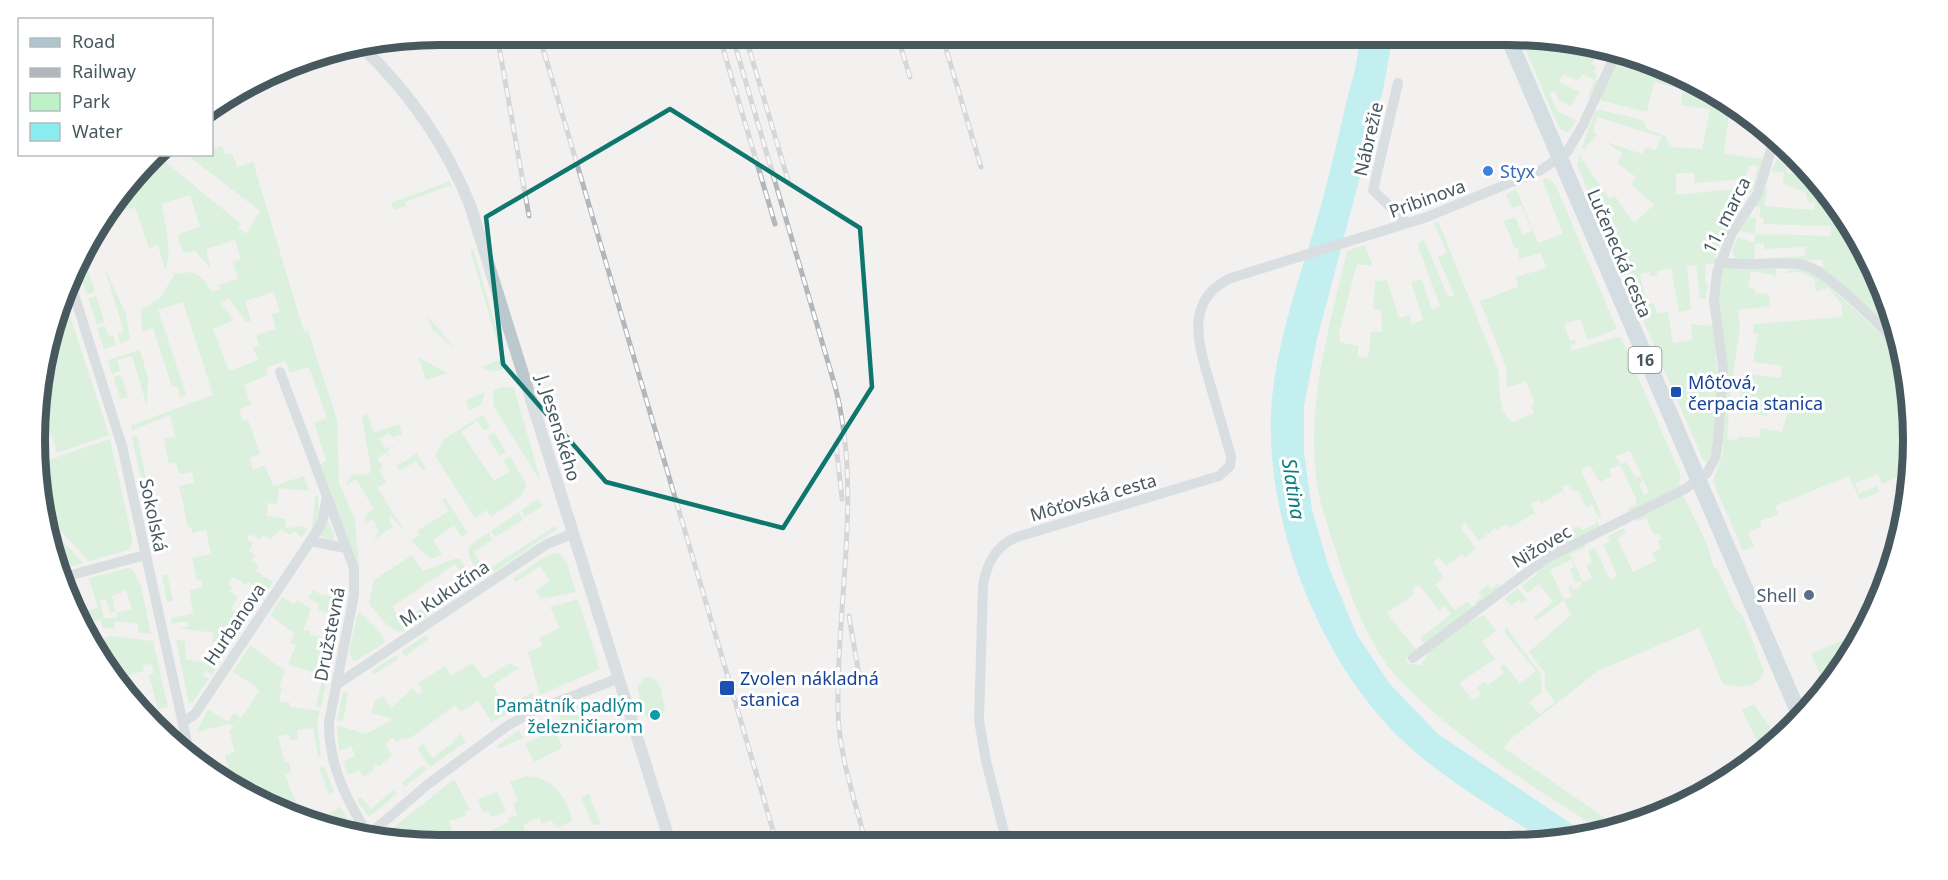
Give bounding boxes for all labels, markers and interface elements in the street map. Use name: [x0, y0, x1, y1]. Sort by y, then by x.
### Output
legend: [18, 18, 213, 156]
text: Road: [72, 29, 115, 53]
text: Railway: [72, 59, 137, 83]
text: Park: [72, 89, 110, 113]
street label: Nábrežie: [1348, 100, 1388, 178]
text: Water: [72, 119, 123, 143]
place label: Styx: [1500, 159, 1536, 183]
marker: Styx: [1481, 164, 1495, 178]
street label: Pribinova: [1386, 173, 1468, 223]
street label: 11. marca: [1697, 173, 1755, 257]
street label: Lučenecká cesta: [1582, 185, 1658, 321]
road number: 16: [1628, 347, 1662, 373]
street label: J. Jesenského: [531, 370, 587, 484]
place label: Môťová, čerpacia stanica: [1688, 370, 1823, 415]
marker: Môťová, čerpacia stanica: [1669, 385, 1683, 399]
water label: Slatina: [1276, 457, 1312, 521]
street label: Môťovská cesta: [1027, 467, 1159, 527]
street label: Sokolská: [135, 476, 173, 554]
street label: Nižovec: [1507, 519, 1575, 573]
street label: M. Kukučína: [394, 554, 494, 632]
street label: Hurbanova: [198, 578, 270, 670]
place label: Shell: [1757, 583, 1797, 607]
street label: Družstevná: [308, 585, 350, 683]
marker: Shell: [1802, 588, 1816, 602]
place label: Zvolen nákladná stanica: [740, 666, 879, 711]
marker: Zvolen nákladná stanica: [718, 679, 736, 697]
place label: Pamätník padlým železničiarom: [496, 693, 643, 738]
marker: Pamätník padlým železničiarom: [648, 708, 662, 722]

